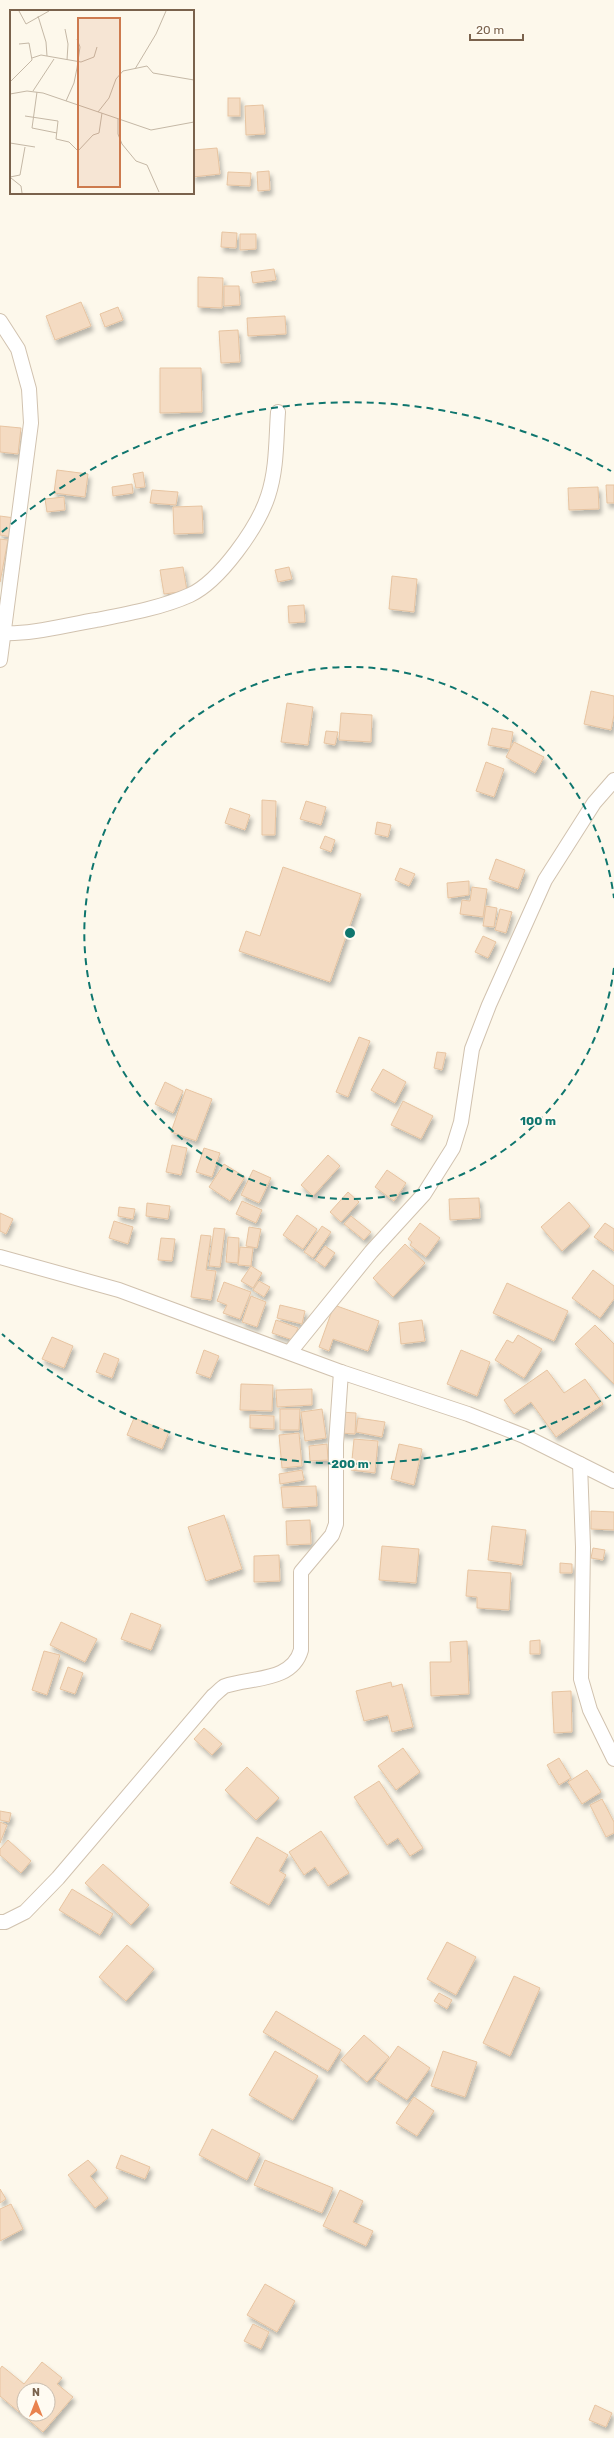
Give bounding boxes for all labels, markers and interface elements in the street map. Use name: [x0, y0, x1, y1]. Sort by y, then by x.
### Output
inset map: [10, 10, 194, 194]
scale bar: [470, 16, 523, 42]
text: 20 m: [476, 23, 504, 37]
centre of rings: [343, 926, 357, 940]
text: 100 m: [520, 1114, 556, 1128]
text: 200 m: [331, 1457, 369, 1471]
north arrow: [16, 2382, 56, 2422]
text: N: [32, 2386, 40, 2399]

